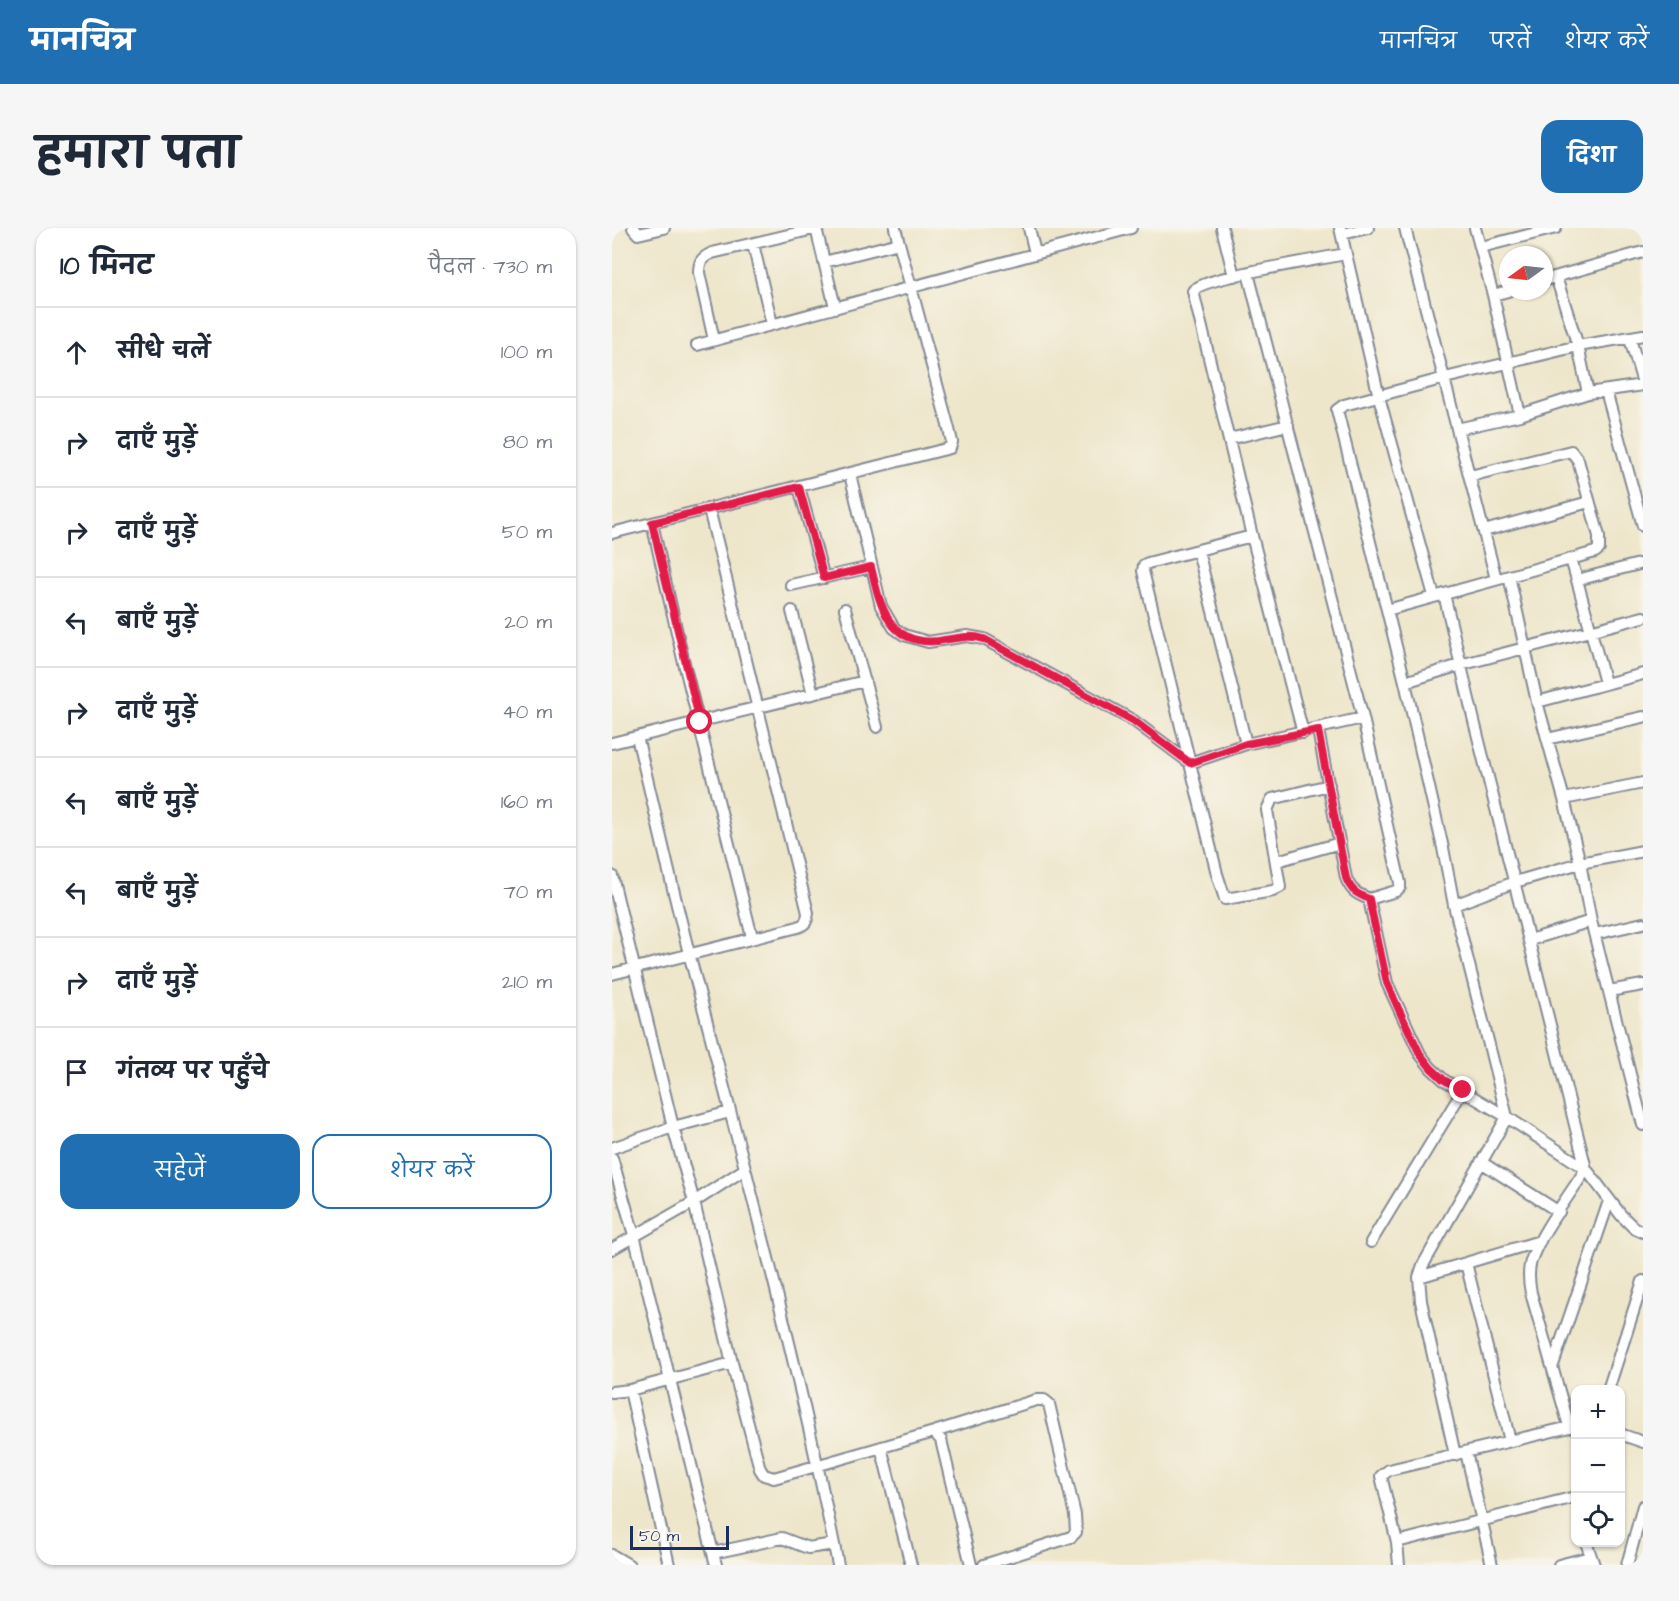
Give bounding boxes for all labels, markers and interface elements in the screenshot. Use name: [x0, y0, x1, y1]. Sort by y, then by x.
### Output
text: मानचित्र: [30, 22, 134, 61]
text: मानचित्र: [1380, 27, 1457, 56]
text: परतें: [1490, 27, 1531, 56]
text: शेयर करें: [1564, 27, 1649, 56]
button: दिशा: [1541, 120, 1643, 193]
text: हमारा पता: [36, 126, 239, 184]
north arrow: [1499, 246, 1553, 300]
text: 10 मिनट: [60, 248, 153, 284]
text: पैदल · 730 m: [428, 253, 552, 281]
icon: ahead: [60, 336, 93, 369]
text: सीधे चलें: [117, 336, 210, 367]
text: 100 m: [501, 338, 552, 366]
icon: right: [60, 426, 93, 459]
text: दाएँ मुड़ें: [117, 426, 197, 457]
text: 80 m: [503, 428, 552, 456]
icon: right: [60, 516, 93, 549]
text: दाएँ मुड़ें: [117, 516, 197, 547]
text: 50 m: [502, 518, 552, 546]
icon: left: [60, 606, 93, 639]
text: बाएँ मुड़ें: [117, 606, 197, 637]
text: 20 m: [504, 608, 552, 636]
icon: right: [60, 696, 93, 729]
text: दाएँ मुड़ें: [117, 696, 197, 727]
text: 40 m: [502, 698, 552, 726]
route start: [686, 708, 712, 734]
icon: left: [60, 786, 93, 819]
text: बाएँ मुड़ें: [117, 786, 197, 817]
text: 160 m: [501, 788, 552, 816]
icon: left: [60, 876, 93, 909]
text: बाएँ मुड़ें: [117, 876, 197, 907]
text: 70 m: [504, 878, 552, 906]
icon: right: [60, 966, 93, 999]
text: दाएँ मुड़ें: [117, 966, 197, 997]
text: 210 m: [502, 968, 552, 996]
icon: arrive: [60, 1056, 93, 1089]
text: गंतव्य पर पहुँचे: [117, 1056, 268, 1087]
route end: [1449, 1076, 1475, 1102]
button: सहेजें: [60, 1134, 300, 1209]
button: शेयर करें: [312, 1134, 552, 1209]
map controls: [1571, 1385, 1625, 1547]
button: +: [1571, 1385, 1625, 1439]
button: −: [1571, 1439, 1625, 1493]
button: locate: [1571, 1493, 1625, 1547]
scale bar: [630, 1523, 729, 1550]
text: 50 m: [639, 1525, 679, 1547]

